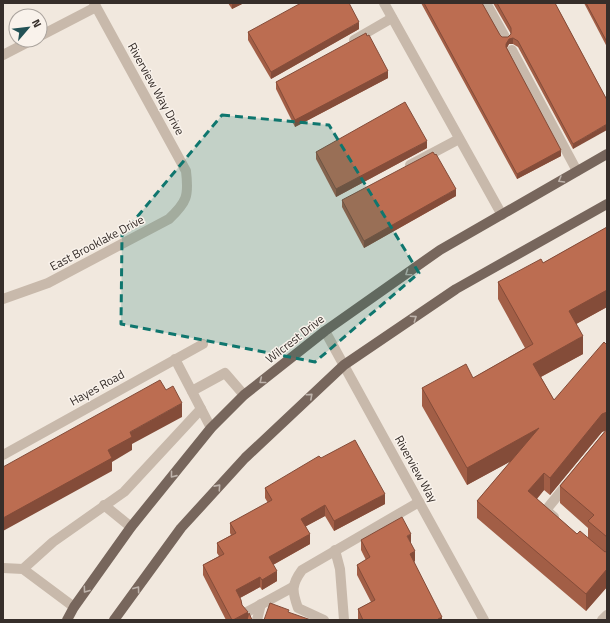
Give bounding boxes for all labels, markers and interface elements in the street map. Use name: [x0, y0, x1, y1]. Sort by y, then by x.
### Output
north arrow: [8, 8, 48, 48]
text: N: [28, 16, 46, 30]
street label: Riverview Way Drive: [123, 39, 190, 138]
one-way arrow: [558, 176, 565, 183]
street label: East Brooklake Drive: [46, 210, 147, 275]
one-way arrow: [406, 268, 413, 275]
street label: Wilcrest Drive: [261, 310, 328, 368]
one-way arrow: [410, 315, 417, 323]
street label: Hayes Road: [66, 365, 128, 410]
one-way arrow: [259, 376, 266, 383]
one-way arrow: [306, 393, 313, 400]
street label: Riverview Way: [390, 432, 443, 506]
one-way arrow: [171, 471, 178, 478]
one-way arrow: [213, 484, 221, 492]
one-way arrow: [83, 586, 91, 593]
one-way arrow: [132, 586, 139, 593]

